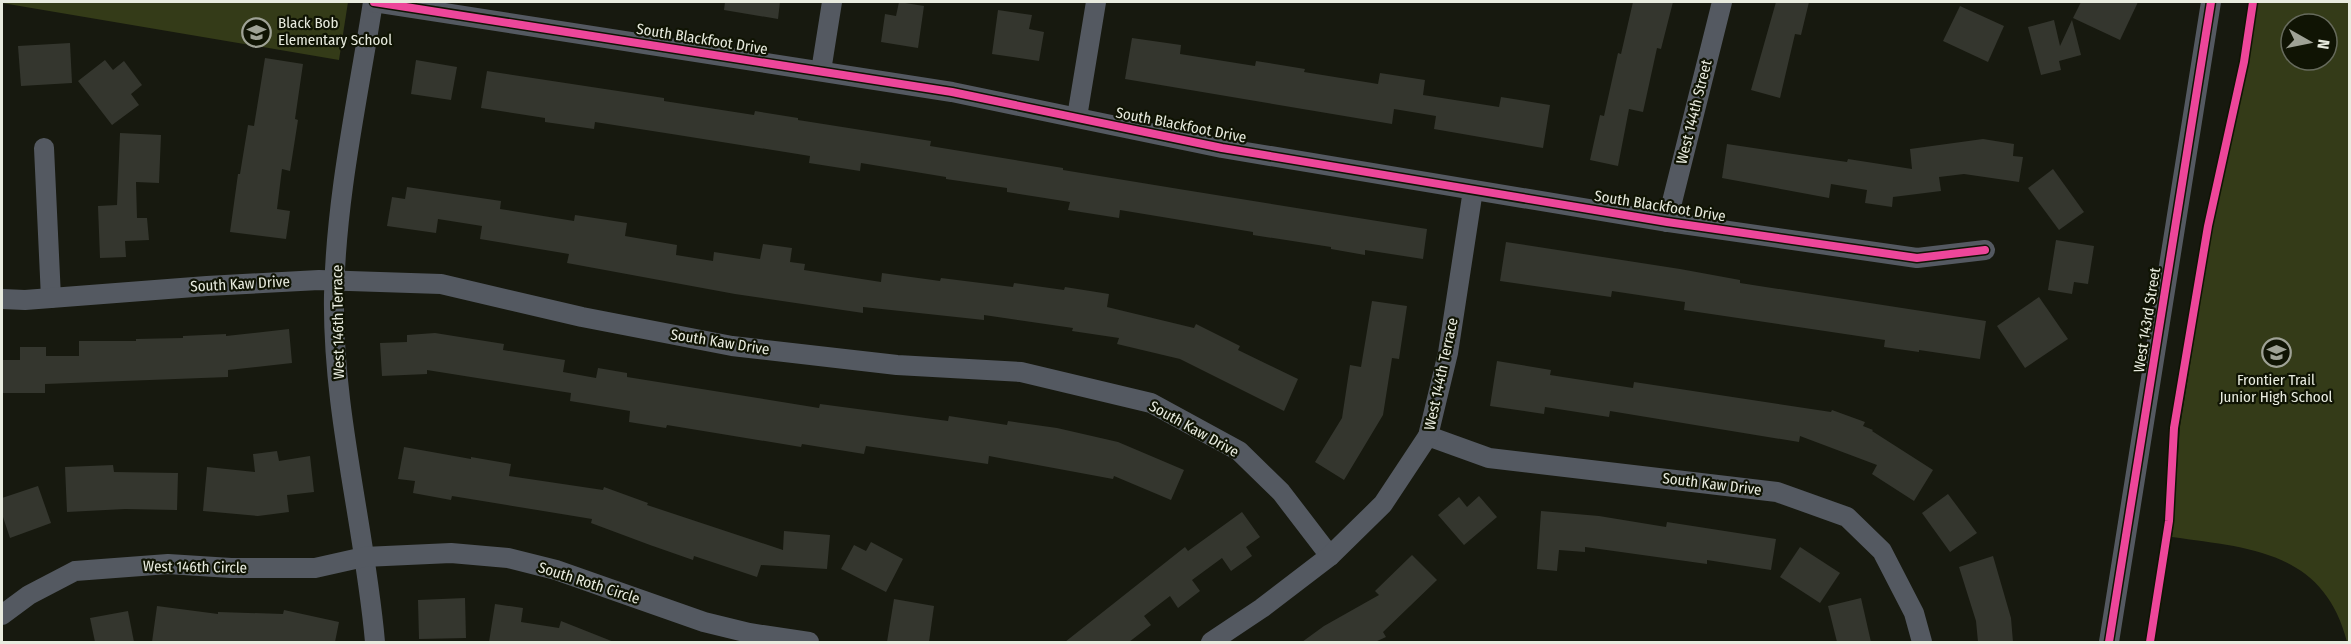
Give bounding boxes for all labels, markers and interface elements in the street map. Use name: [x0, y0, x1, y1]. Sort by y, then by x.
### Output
north arrow: [2279, 12, 2339, 72]
place label: Black Bob Elementary School: [278, 14, 392, 49]
school or university icon: Black Bob Elementary School: [241, 16, 273, 48]
street label: South Blackfoot Drive: [635, 20, 769, 58]
text: N: [2313, 38, 2333, 50]
street label: West 144th Street: [1672, 58, 1716, 166]
street label: South Blackfoot Drive: [1114, 103, 1248, 147]
street label: South Blackfoot Drive: [1593, 187, 1727, 225]
street label: West 146th Terrace: [328, 265, 348, 379]
street label: West 143rd Street: [2130, 266, 2164, 374]
street label: South Kaw Drive: [190, 272, 290, 296]
street label: West 144th Terrace: [1420, 316, 1462, 432]
street label: South Kaw Drive: [669, 325, 771, 359]
school or university icon: Frontier Trail Junior High School: [2260, 337, 2292, 369]
place label: Frontier Trail Junior High School: [2219, 371, 2333, 406]
street label: South Kaw Drive: [1146, 397, 1242, 461]
street label: South Kaw Drive: [1661, 469, 1763, 499]
street label: West 146th Circle: [143, 557, 247, 577]
street label: South Roth Circle: [536, 558, 642, 608]

